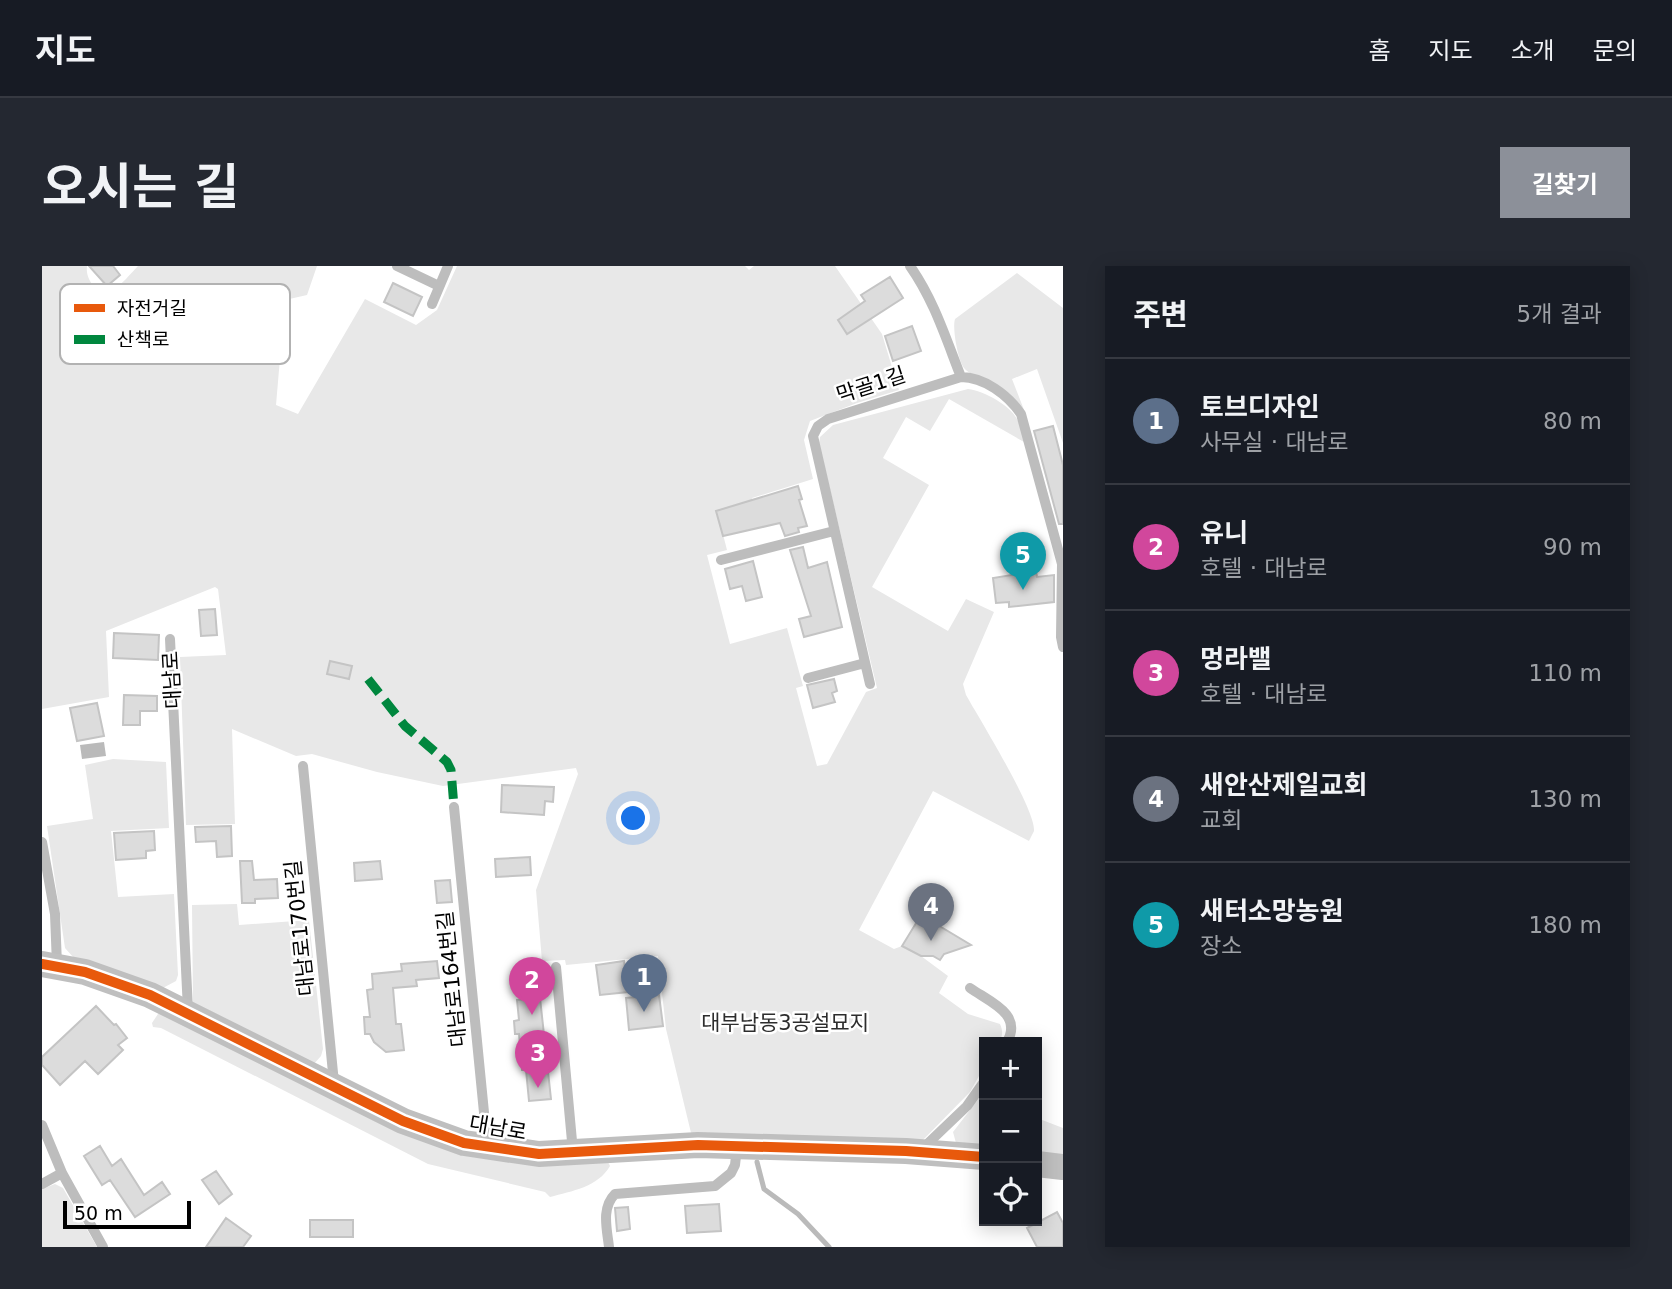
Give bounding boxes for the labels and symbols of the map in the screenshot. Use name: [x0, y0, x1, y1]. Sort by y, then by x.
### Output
legend: [60, 284, 290, 364]
text: 자전거길: [117, 297, 187, 319]
text: 산책로: [117, 328, 169, 350]
street label: 막골1길: [833, 363, 909, 407]
pin: 5: [1000, 532, 1046, 590]
street label: 대남로: [158, 650, 186, 710]
your location: [616, 801, 650, 835]
street label: 대남로170번길: [281, 859, 319, 997]
pin: 4: [908, 883, 954, 941]
street label: 대남로164번길: [433, 910, 471, 1048]
pin: 1: [621, 954, 667, 1012]
pin: 2: [509, 957, 555, 1015]
park label: 대부남동3공설묘지: [701, 1011, 869, 1035]
pin: 3: [515, 1030, 561, 1088]
street label: 대남로: [467, 1111, 529, 1145]
scale bar: [63, 1198, 191, 1230]

